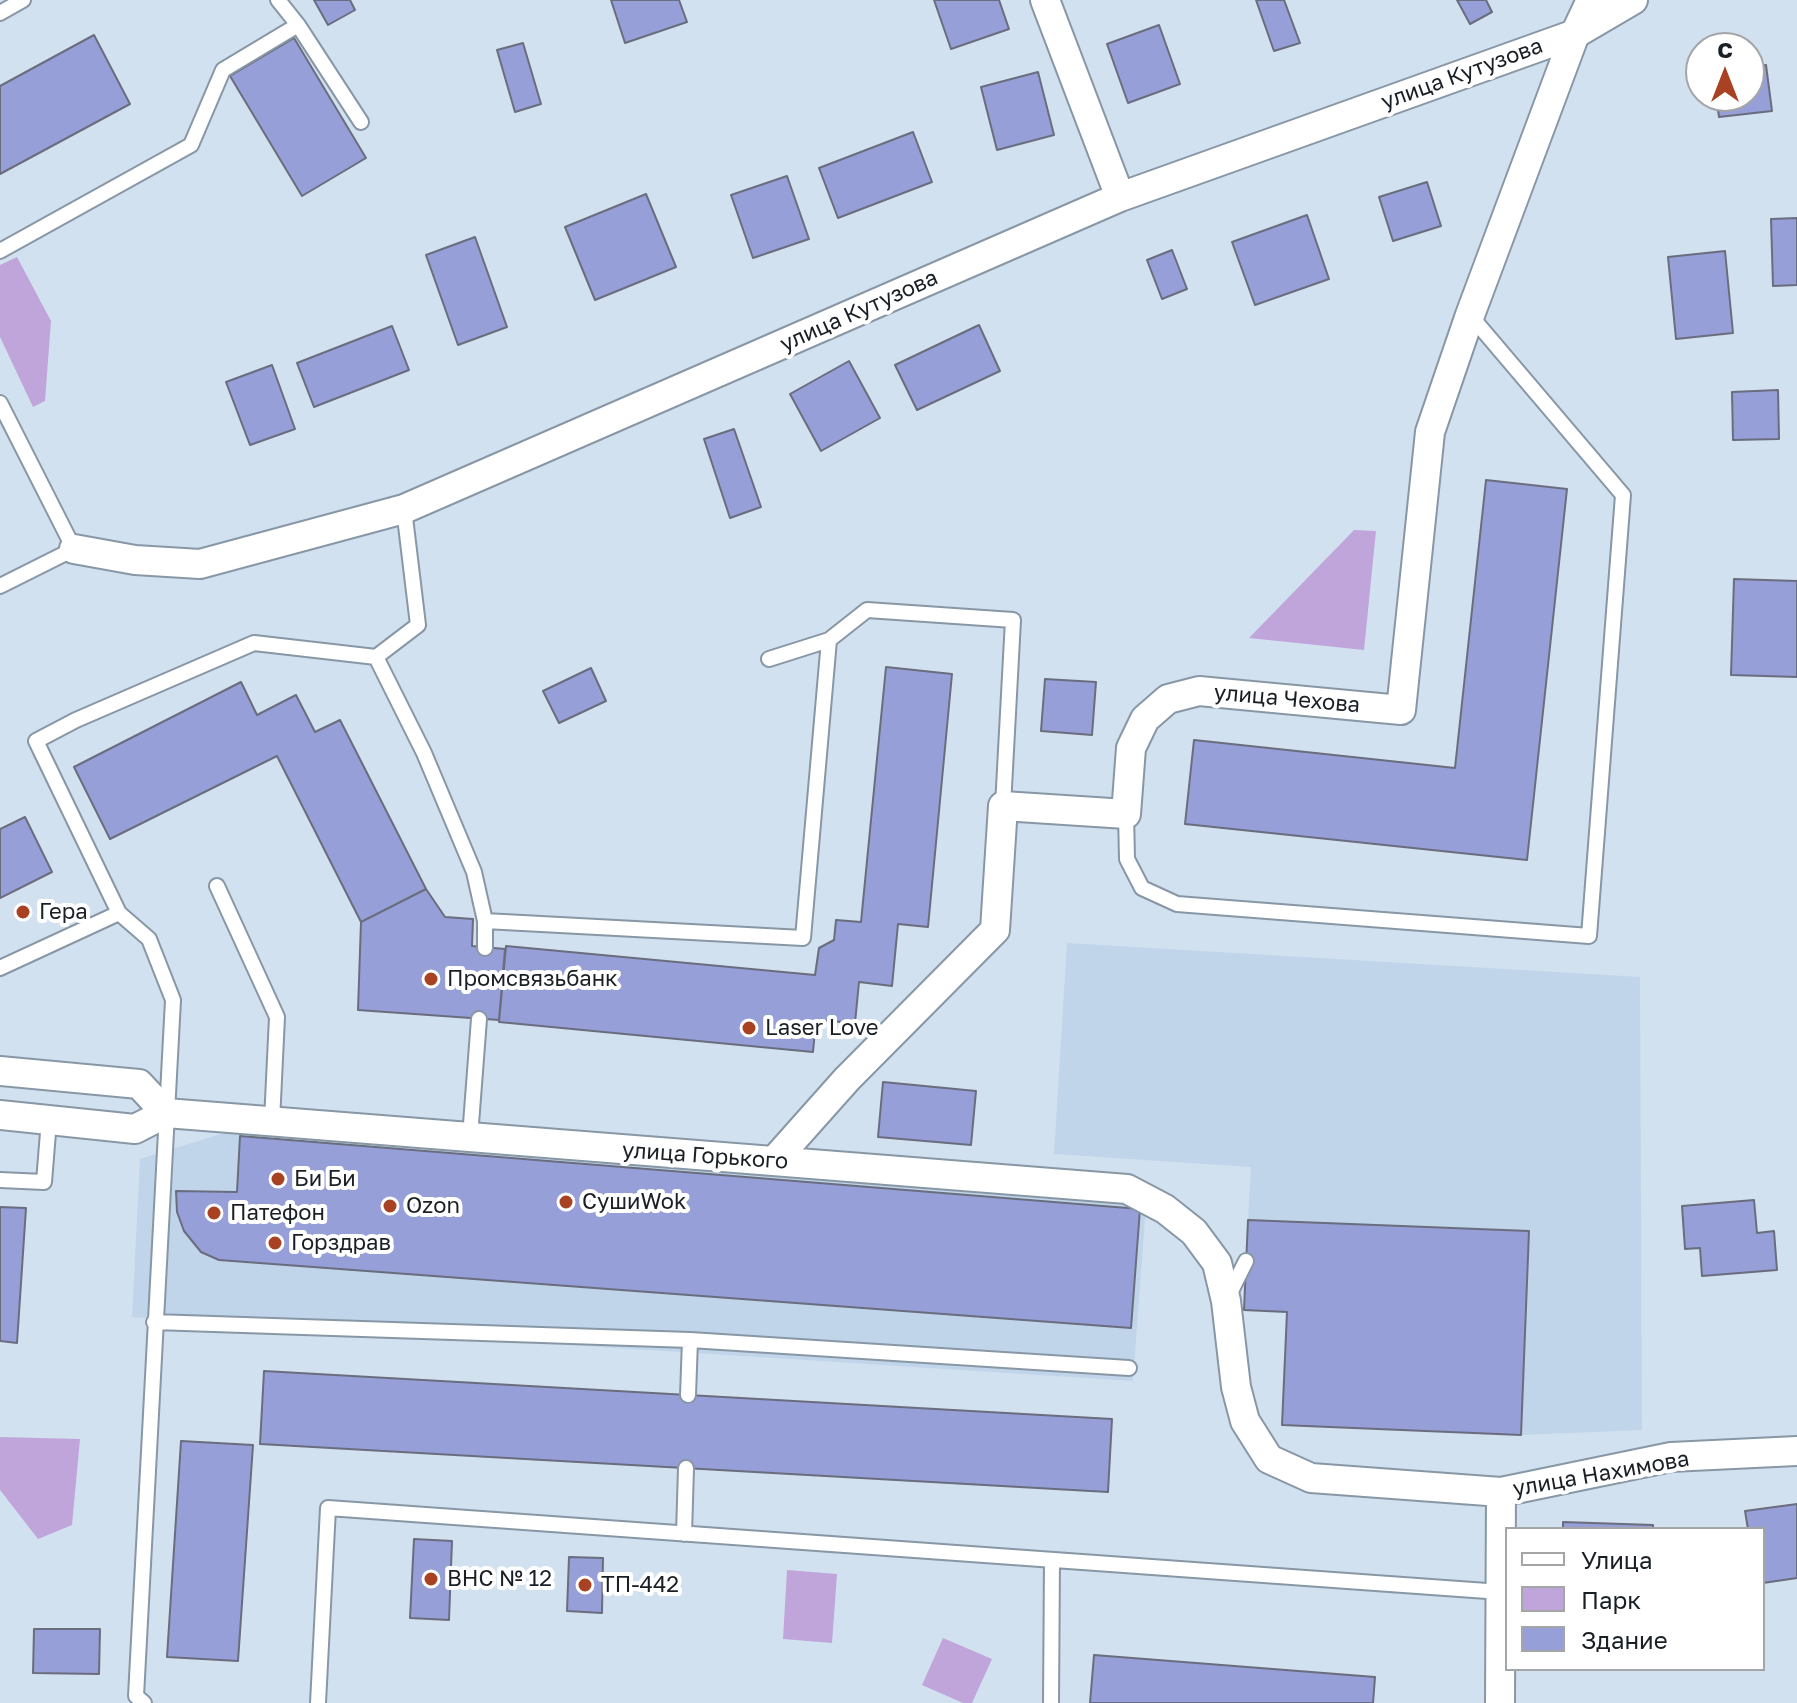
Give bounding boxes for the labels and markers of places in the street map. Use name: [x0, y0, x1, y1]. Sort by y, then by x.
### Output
place label: Гера: [39, 899, 88, 925]
marker: Гера: [14, 903, 32, 921]
place label: Промсвязьбанк: [447, 966, 618, 992]
marker: Промсвязьбанк: [422, 970, 440, 988]
place label: Laser Love: [765, 1015, 878, 1041]
marker: Laser Love: [740, 1019, 758, 1037]
place label: Би Би: [294, 1166, 356, 1192]
marker: Би Би: [269, 1170, 287, 1188]
place label: СушиWok: [582, 1189, 686, 1215]
place label: Ozon: [406, 1193, 460, 1219]
marker: СушиWok: [557, 1193, 575, 1211]
marker: Ozon: [381, 1197, 399, 1215]
place label: Патефон: [230, 1200, 325, 1226]
marker: Патефон: [205, 1204, 223, 1222]
place label: Горздрав: [291, 1230, 391, 1256]
marker: Горздрав: [266, 1234, 284, 1252]
place label: ВНС № 12: [447, 1566, 552, 1592]
marker: ВНС № 12: [422, 1570, 440, 1588]
place label: ТП-442: [601, 1572, 679, 1598]
marker: ТП-442: [576, 1576, 594, 1594]

